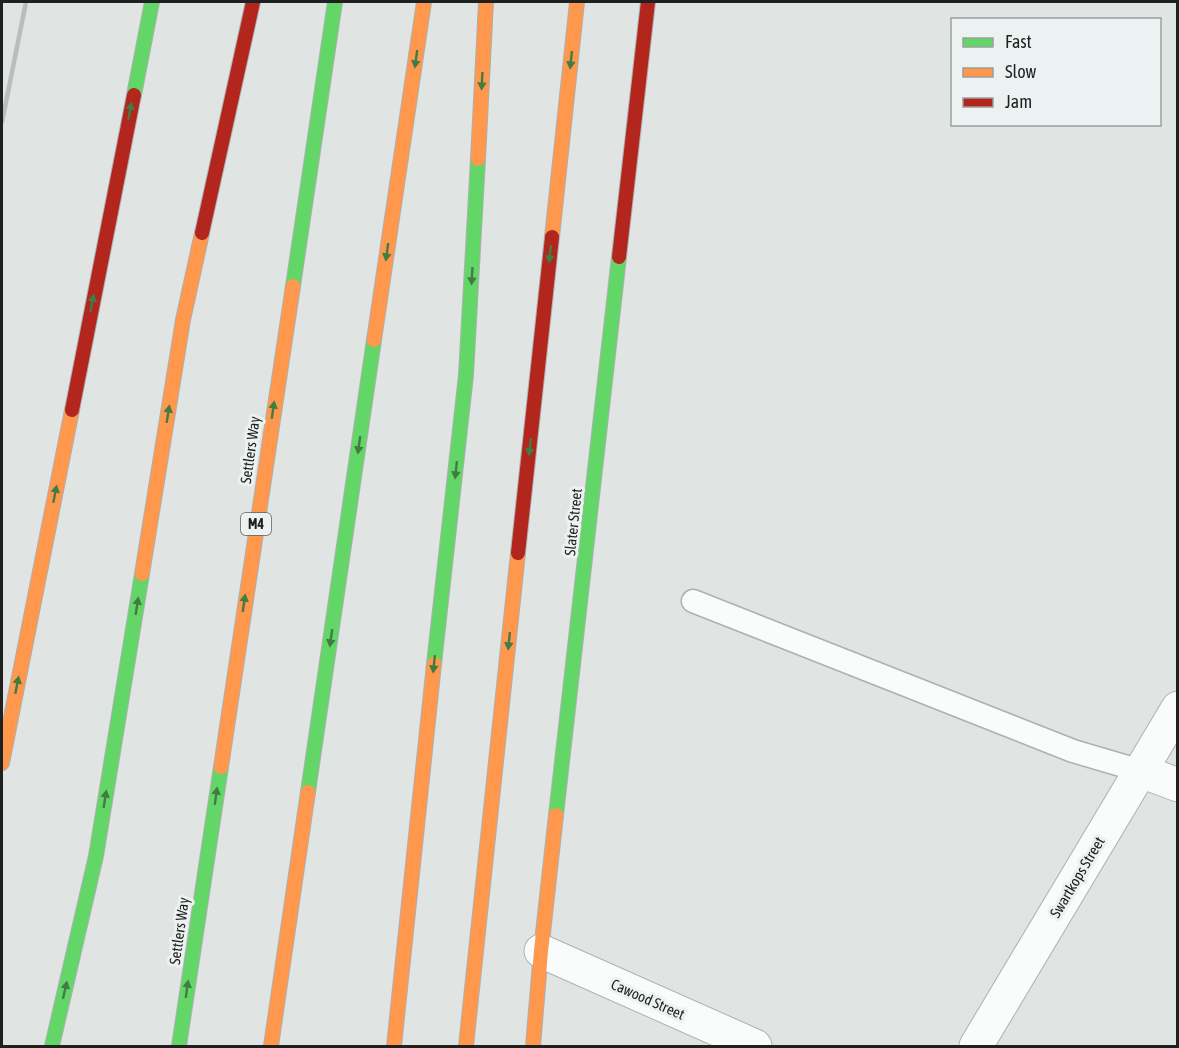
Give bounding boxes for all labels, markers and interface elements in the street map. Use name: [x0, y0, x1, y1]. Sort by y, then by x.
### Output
legend: [951, 18, 1161, 126]
text: Fast: [1005, 31, 1032, 52]
one-way arrow: [411, 50, 420, 69]
one-way arrow: [566, 50, 576, 69]
text: Slow: [1005, 61, 1036, 82]
one-way arrow: [477, 71, 486, 90]
text: Jam: [1005, 91, 1032, 112]
one-way arrow: [126, 102, 135, 121]
one-way arrow: [383, 243, 392, 262]
one-way arrow: [546, 244, 555, 263]
one-way arrow: [467, 266, 476, 285]
one-way arrow: [88, 293, 97, 312]
one-way arrow: [269, 400, 278, 419]
one-way arrow: [164, 404, 173, 423]
street label: Settlers Way: [237, 415, 263, 485]
one-way arrow: [355, 436, 364, 455]
one-way arrow: [525, 438, 535, 457]
one-way arrow: [451, 460, 461, 479]
one-way arrow: [51, 484, 60, 503]
street label: Slater Street: [561, 487, 585, 557]
road number: M4: [241, 513, 271, 535]
one-way arrow: [240, 593, 249, 612]
one-way arrow: [132, 597, 141, 616]
one-way arrow: [327, 629, 336, 648]
one-way arrow: [504, 632, 514, 651]
one-way arrow: [429, 654, 439, 673]
one-way arrow: [13, 676, 22, 695]
one-way arrow: [211, 786, 220, 805]
one-way arrow: [101, 789, 110, 808]
street label: Swartkops Street: [1046, 834, 1108, 920]
street label: Settlers Way: [166, 896, 192, 966]
street label: Cawood Street: [609, 975, 687, 1023]
one-way arrow: [183, 979, 192, 998]
one-way arrow: [61, 980, 70, 999]

